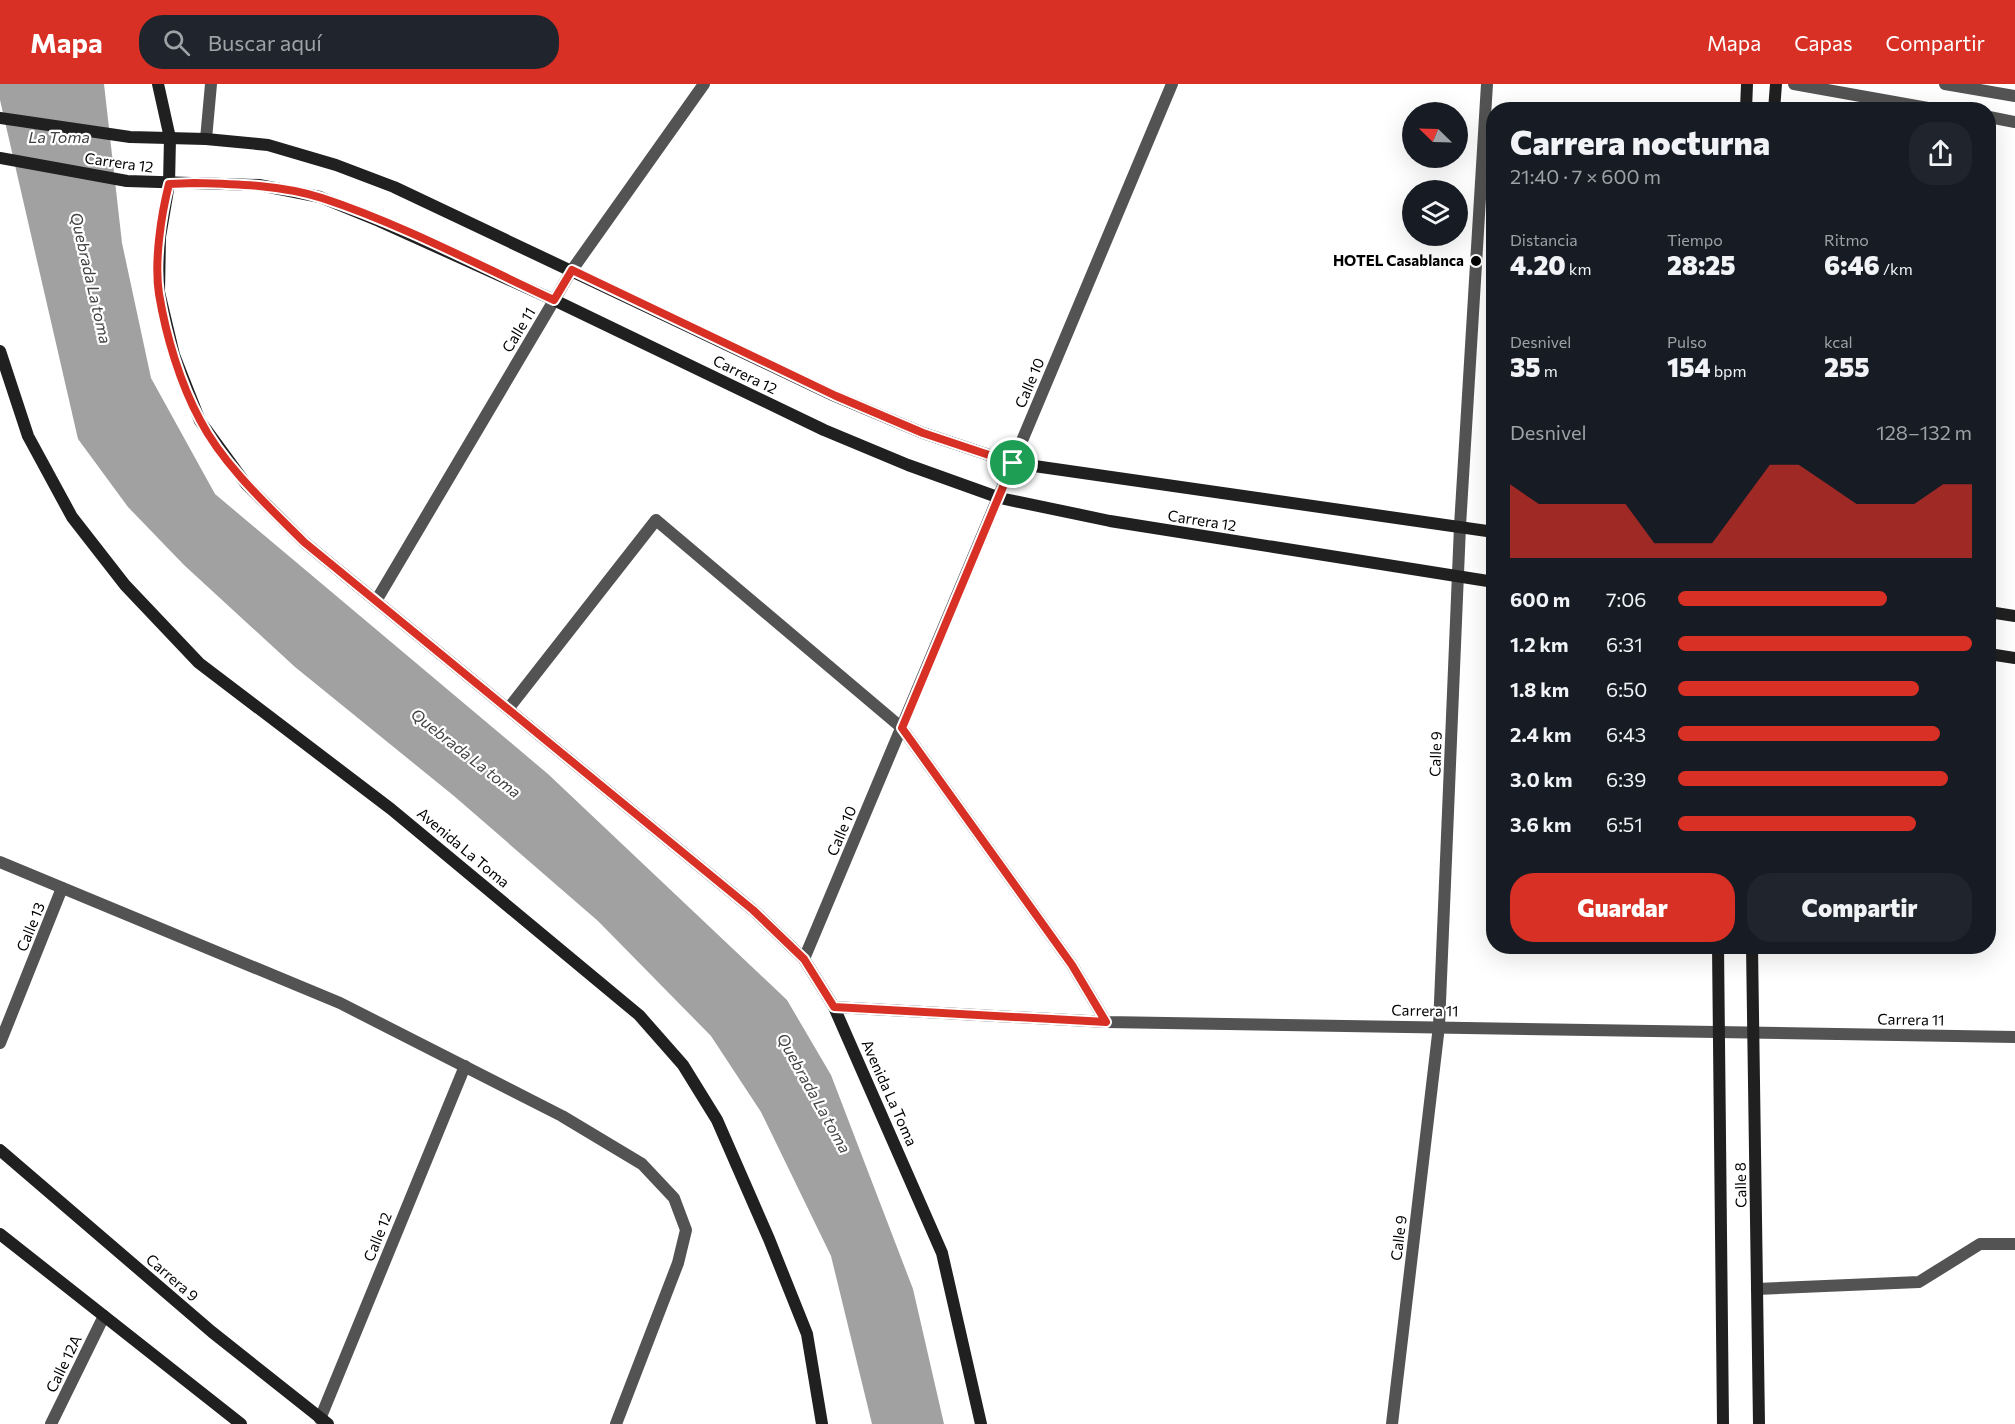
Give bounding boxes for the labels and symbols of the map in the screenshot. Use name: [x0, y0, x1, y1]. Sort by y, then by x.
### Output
north arrow: [1402, 102, 1468, 168]
water label: La Toma: [28, 127, 90, 146]
street label: Carrera 12: [84, 148, 155, 176]
water label: Quebrada La toma: [67, 210, 116, 345]
place label: HOTEL Casablanca: [1333, 251, 1464, 269]
marker: HOTEL Casablanca: [1469, 254, 1483, 268]
street label: Calle 11: [498, 304, 539, 355]
street label: Carrera 12: [710, 351, 780, 397]
street label: Calle 10: [1010, 355, 1048, 410]
pin: [987, 437, 1038, 488]
street label: Carrera 12: [1167, 506, 1238, 534]
water label: Quebrada La toma: [408, 704, 525, 801]
street label: Calle 9: [1425, 731, 1445, 777]
street label: Calle 10: [822, 803, 860, 858]
street label: Avenida La Toma: [414, 804, 513, 891]
street label: Calle 13: [12, 899, 48, 954]
street label: Carrera 11: [1391, 1000, 1459, 1020]
street label: Carrera 11: [1877, 1009, 1945, 1029]
water label: Quebrada La toma: [774, 1030, 855, 1156]
street label: Avenida La Toma: [858, 1037, 921, 1149]
street label: Calle 8: [1731, 1162, 1749, 1208]
street label: Calle 12: [359, 1209, 395, 1264]
street label: Calle 9: [1386, 1214, 1410, 1262]
street label: Carrera 9: [143, 1250, 202, 1305]
street label: Calle 12A: [42, 1332, 85, 1395]

